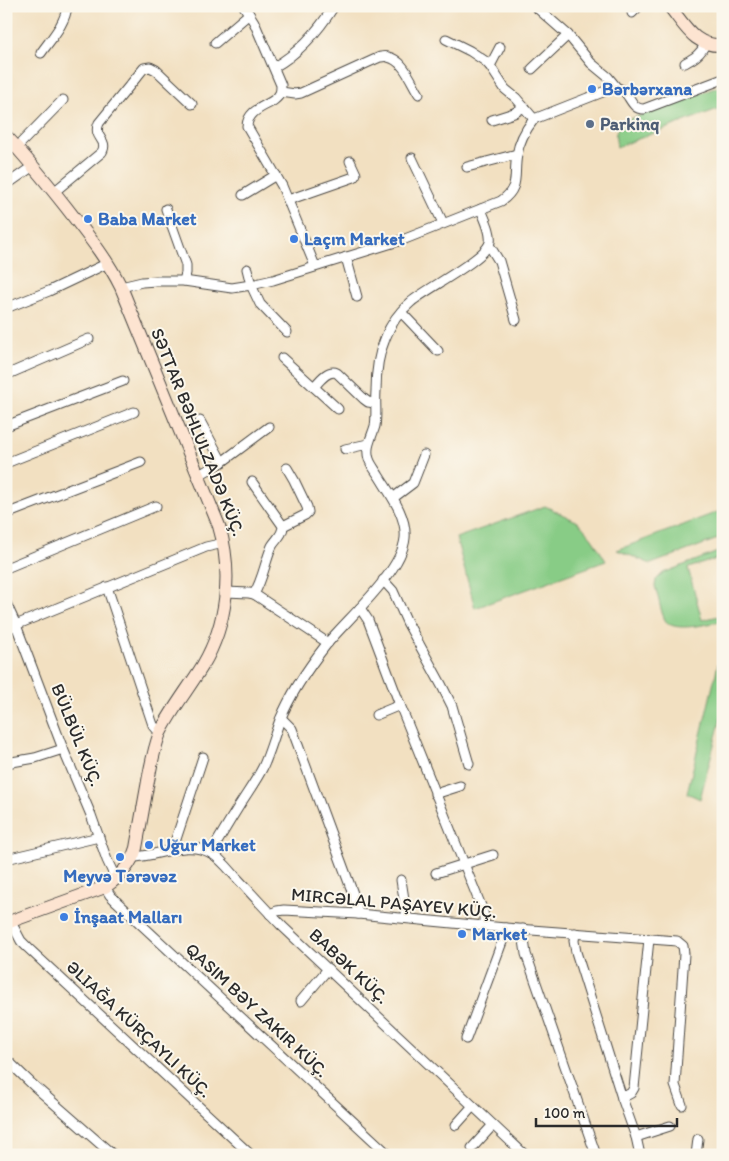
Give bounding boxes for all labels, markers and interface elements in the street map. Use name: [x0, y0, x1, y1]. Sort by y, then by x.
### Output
place label: Bərbərxana: [602, 78, 692, 100]
marker: Bərbərxana: [586, 83, 598, 95]
place label: Parkinq: [600, 113, 659, 135]
marker: Parkinq: [584, 118, 596, 130]
place label: Baba Market: [98, 208, 197, 230]
marker: Baba Market: [82, 213, 94, 225]
place label: Laçın Market: [304, 228, 405, 250]
marker: Laçın Market: [288, 233, 300, 245]
street label: SƏTTAR BƏHLULZADƏ KÜÇ.: [146, 325, 250, 539]
street label: BÜLBÜL KÜÇ.: [46, 680, 108, 790]
place label: Uğur Market: [159, 834, 256, 856]
marker: Uğur Market: [143, 839, 155, 851]
marker: Meyvə Tərəvəz: [114, 851, 126, 863]
place label: Meyvə Tərəvəz: [63, 865, 177, 887]
street label: MIRCƏLAL PAŞAYEV KÜÇ.: [290, 883, 498, 923]
place label: İnşaat Malları: [74, 906, 182, 928]
marker: İnşaat Malları: [58, 911, 70, 923]
street label: BABƏK KÜÇ.: [305, 923, 393, 1009]
place label: Market: [472, 923, 527, 945]
marker: Market: [456, 928, 468, 940]
street label: QASIM BƏY ZAKIR KÜÇ.: [181, 938, 333, 1082]
street label: ƏLIAĞA KÜRÇAYLI KÜÇ.: [62, 956, 216, 1102]
scale bar: [536, 1096, 678, 1128]
text: 100 m: [544, 1104, 586, 1122]

